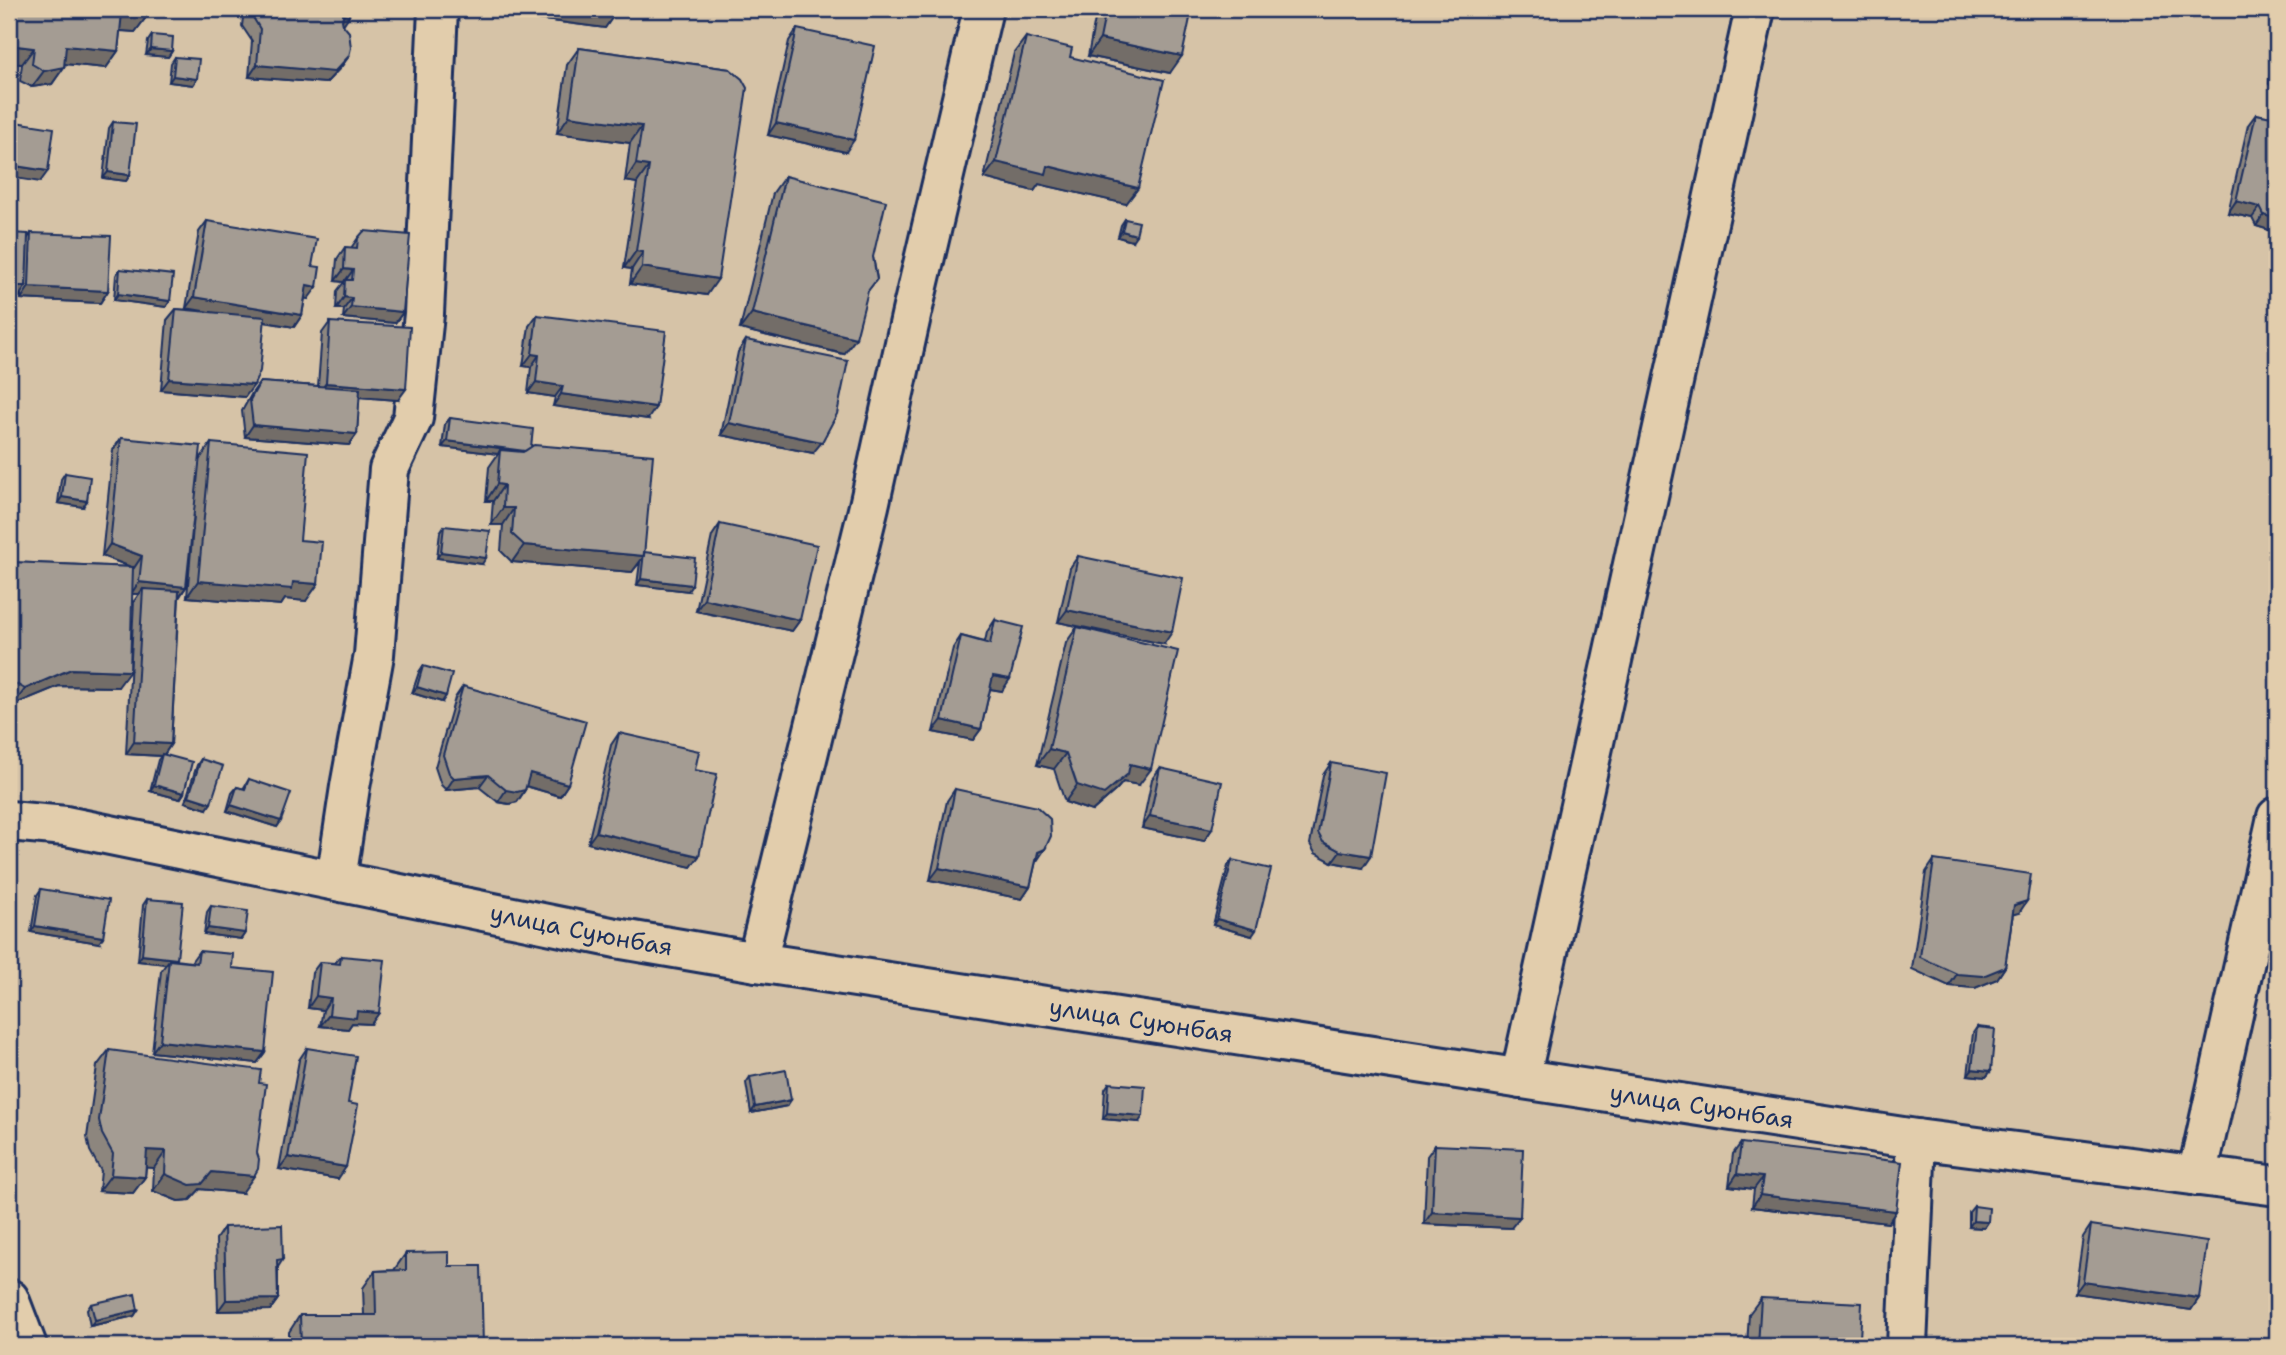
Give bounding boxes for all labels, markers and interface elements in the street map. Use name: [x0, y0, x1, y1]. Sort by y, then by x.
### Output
street label: улица Суюнбая: [487, 897, 675, 963]
street label: улица Суюнбая: [1047, 991, 1235, 1050]
street label: улица Суюнбая: [1607, 1076, 1796, 1136]

